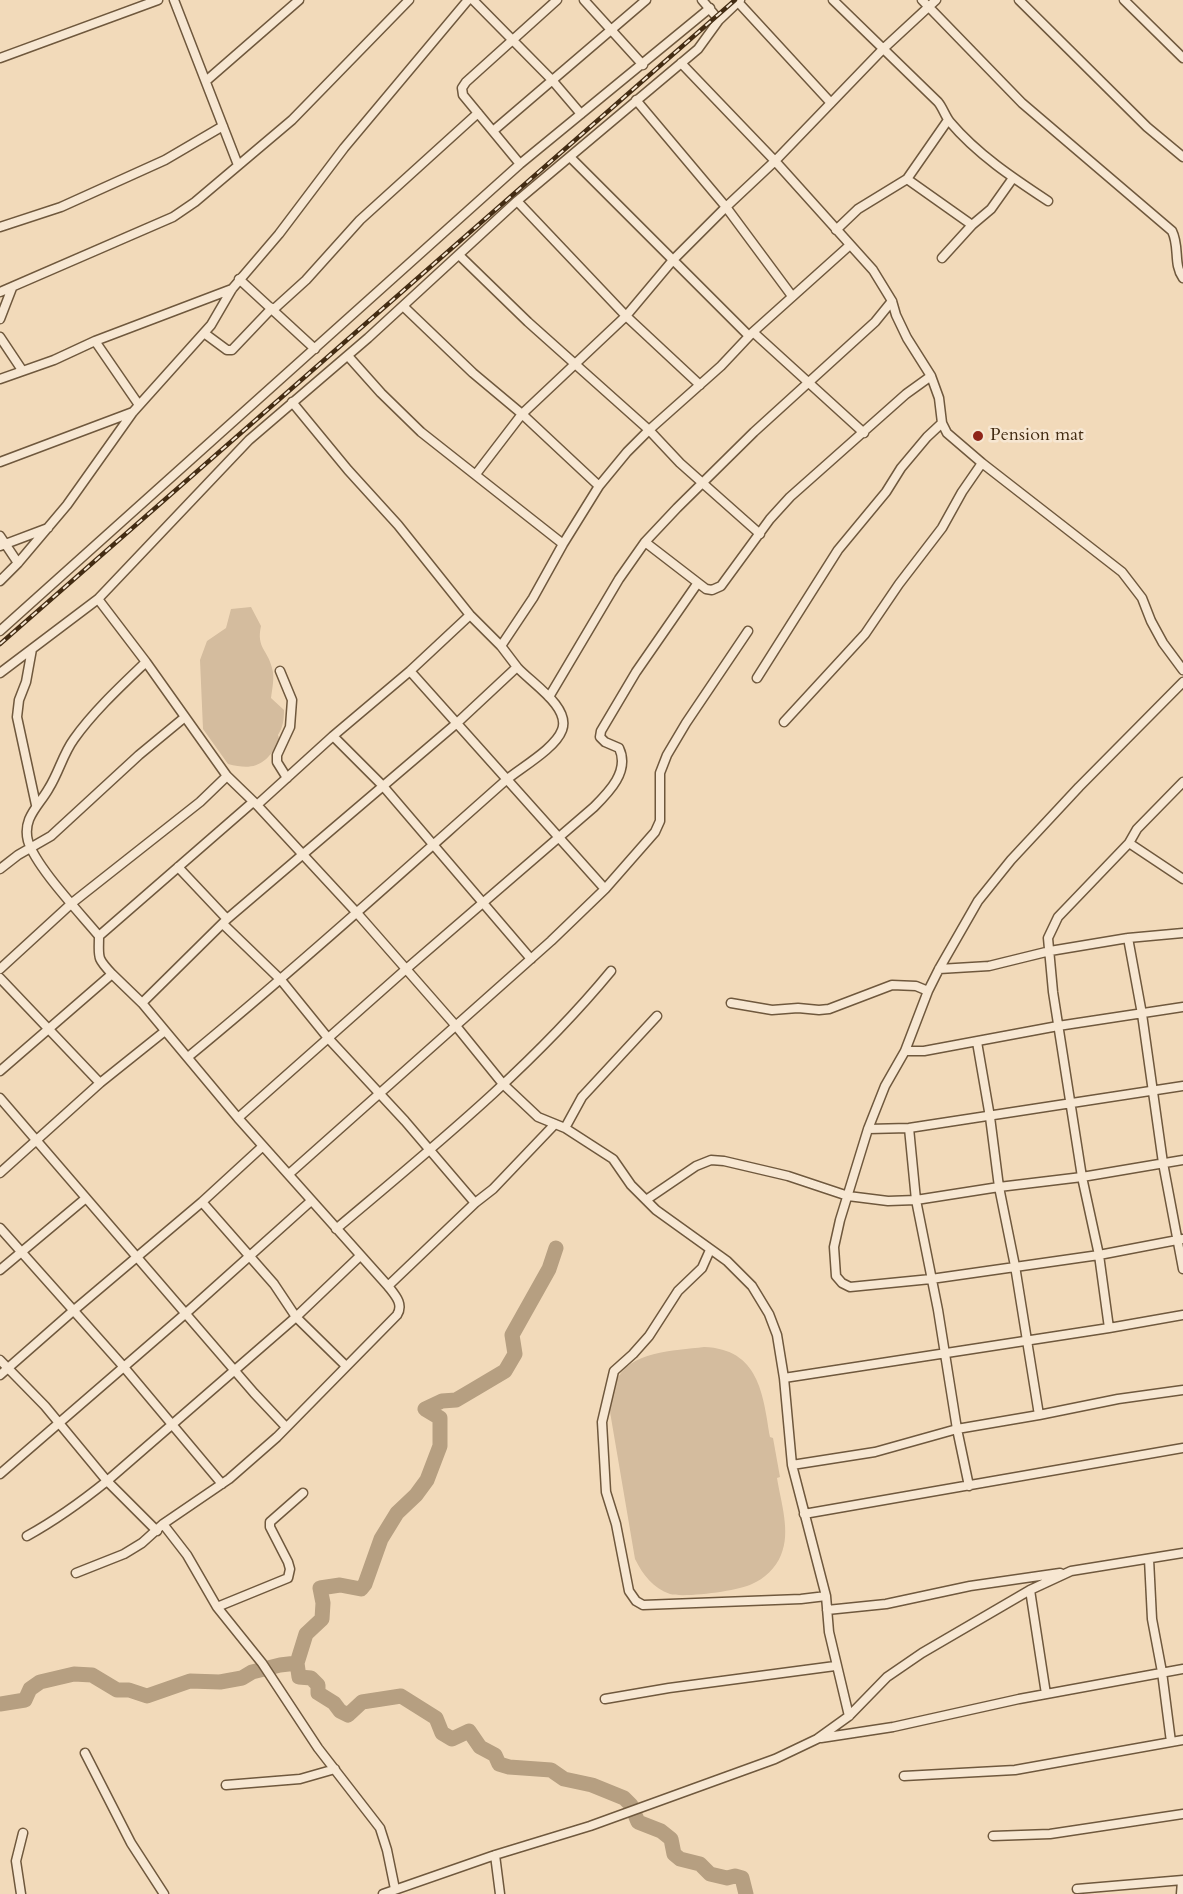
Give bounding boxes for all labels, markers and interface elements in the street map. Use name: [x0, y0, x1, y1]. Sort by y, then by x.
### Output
place label: Pension mat: [990, 425, 1084, 447]
marker: Pension mat: [971, 429, 985, 443]

